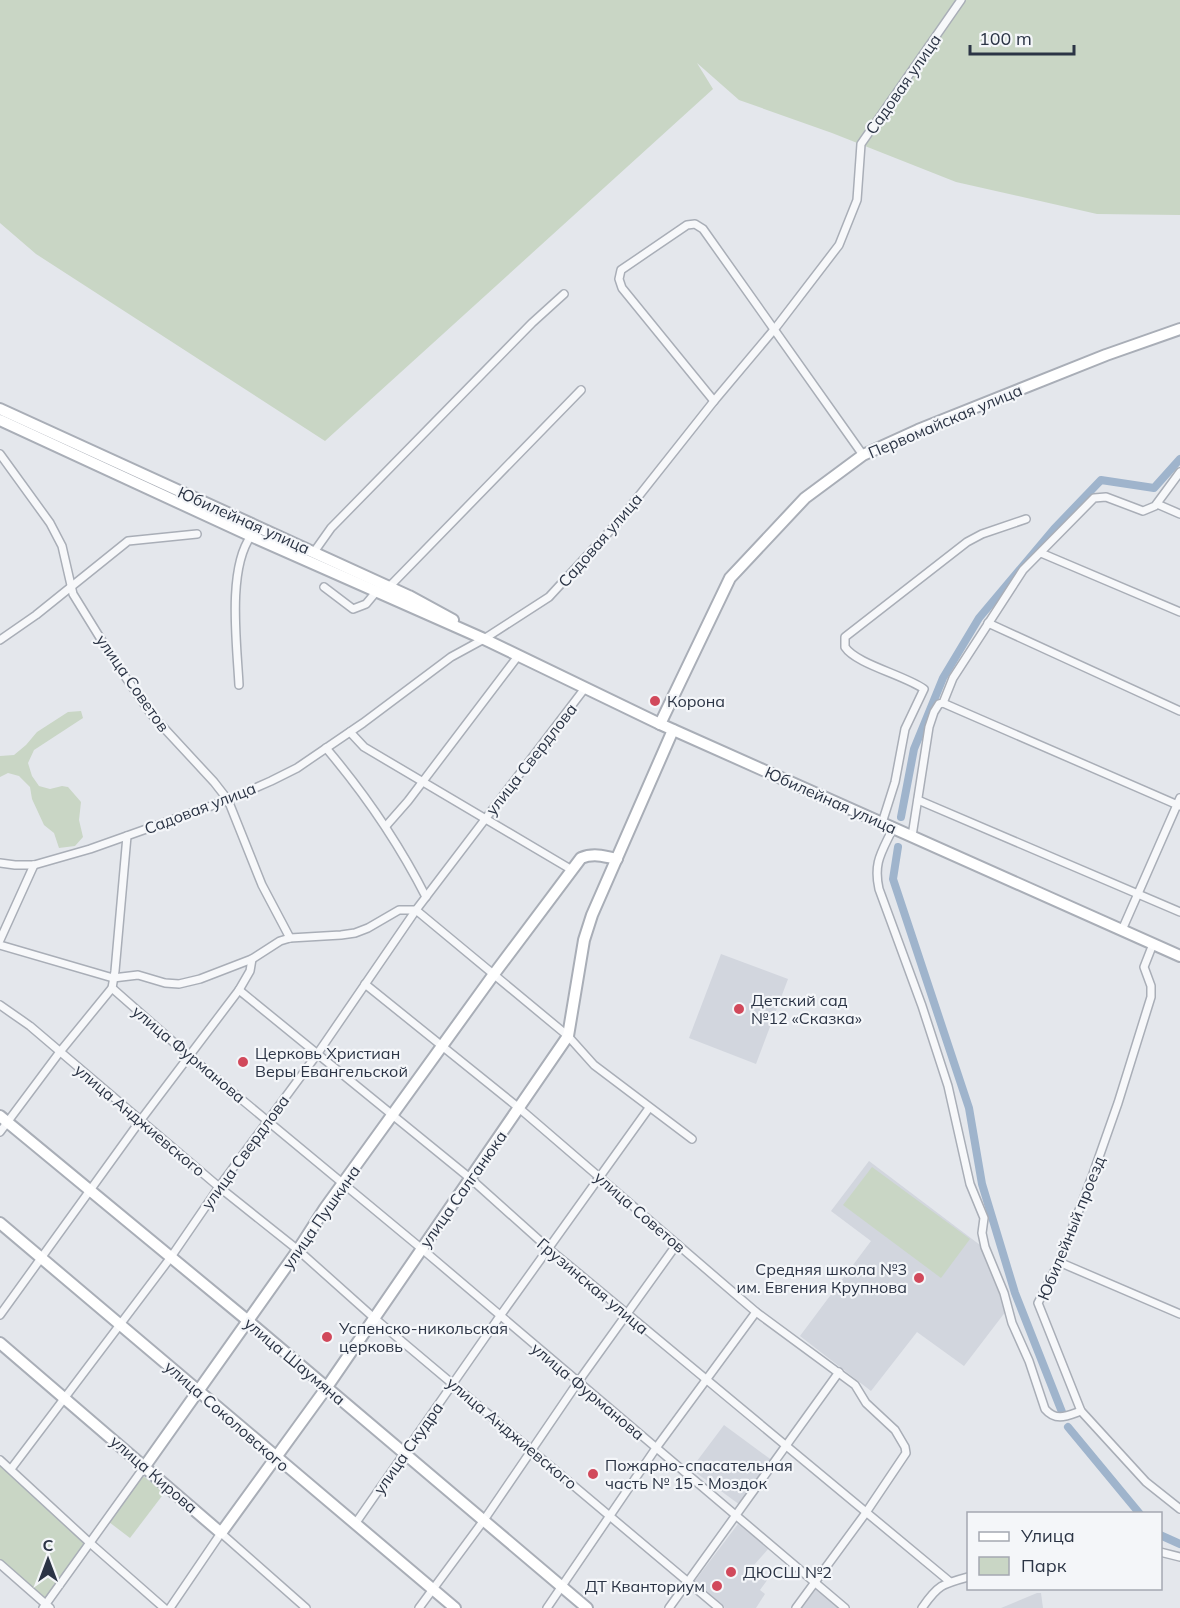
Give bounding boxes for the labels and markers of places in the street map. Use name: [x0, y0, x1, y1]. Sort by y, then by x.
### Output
place label: Корона: [667, 691, 725, 711]
marker: Корона: [648, 694, 662, 708]
place label: Детский сад №12 «Сказка»: [751, 990, 862, 1028]
marker: Детский сад №12 «Сказка»: [732, 1002, 746, 1016]
place label: Церковь Христиан Веры Евангельской: [255, 1043, 408, 1081]
marker: Церковь Христиан Веры Евангельской: [236, 1055, 250, 1069]
place label: Средняя школа №3 им. Евгения Крупнова: [737, 1259, 907, 1297]
marker: Средняя школа №3 им. Евгения Крупнова: [912, 1271, 926, 1285]
place label: Успенско-никольская церковь: [338, 1318, 508, 1356]
marker: Успенско-никольская церковь: [320, 1330, 334, 1344]
place label: Пожарно-спасательная часть № 15 - Моздок: [605, 1455, 793, 1493]
marker: Пожарно-спасательная часть № 15 - Моздок: [586, 1467, 600, 1481]
place label: ДЮСШ №2: [743, 1562, 832, 1582]
marker: ДЮСШ №2: [724, 1565, 738, 1579]
place label: ДТ Кванториум: [585, 1576, 705, 1596]
marker: ДТ Кванториум: [710, 1579, 724, 1593]

